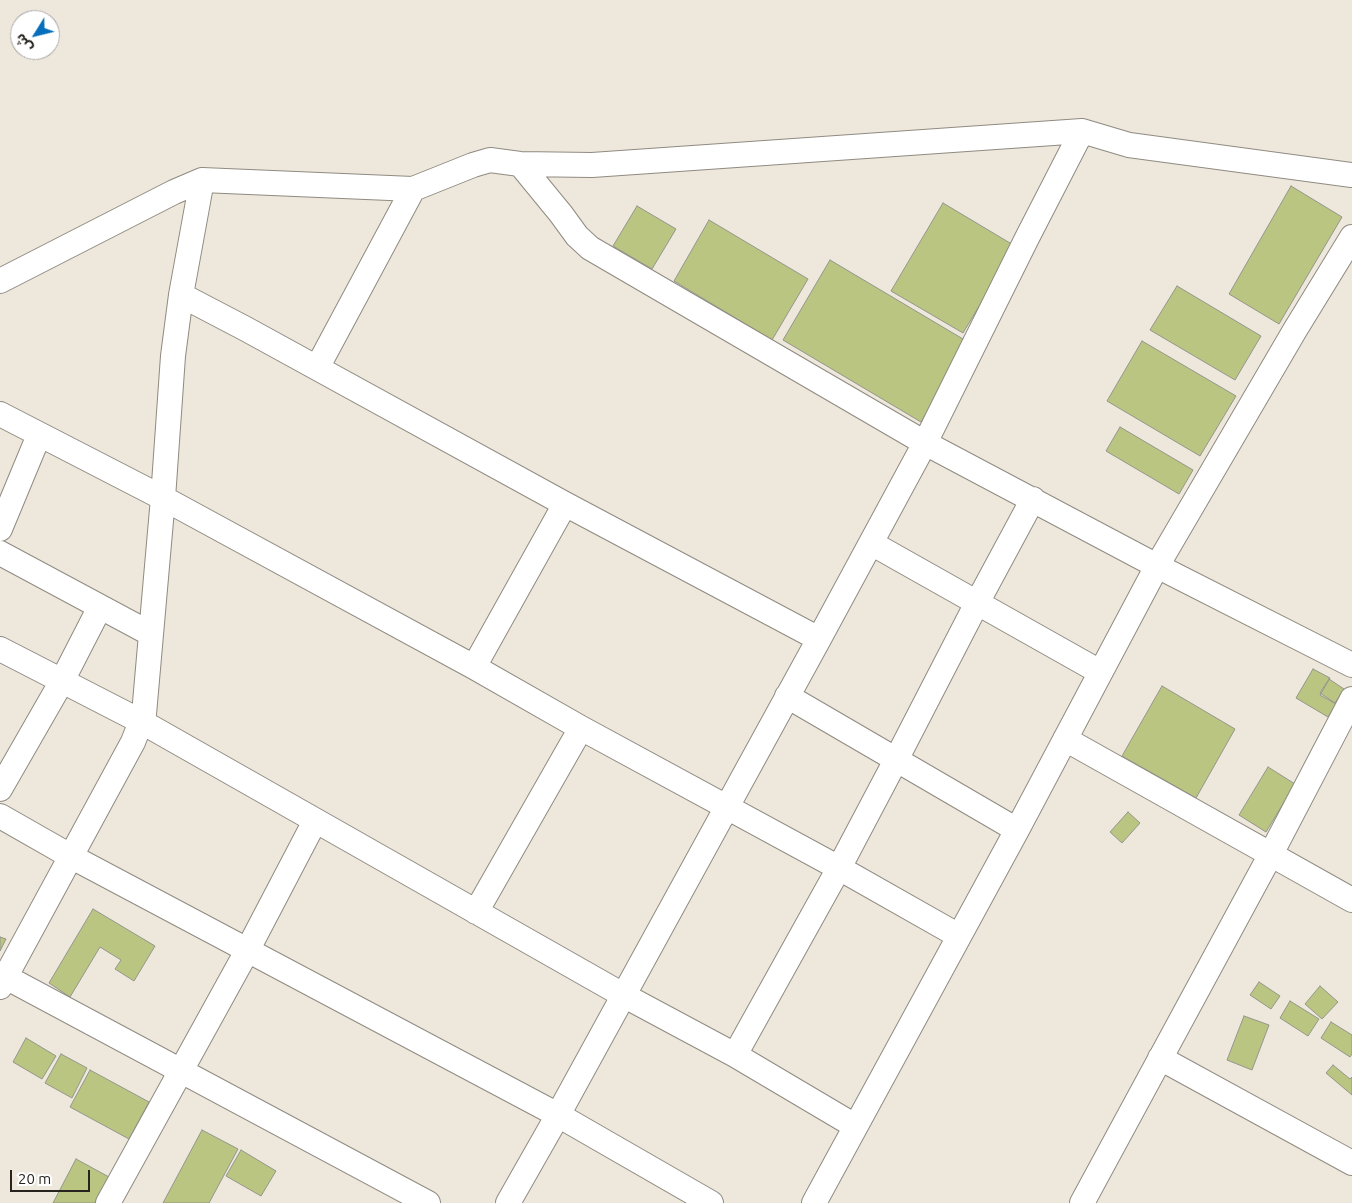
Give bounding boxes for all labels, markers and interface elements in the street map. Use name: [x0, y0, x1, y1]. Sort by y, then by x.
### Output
north arrow: [10, 10, 60, 60]
text: ش: [12, 31, 36, 56]
scale bar: [12, 1160, 92, 1192]
text: 20 m: [18, 1170, 51, 1187]

